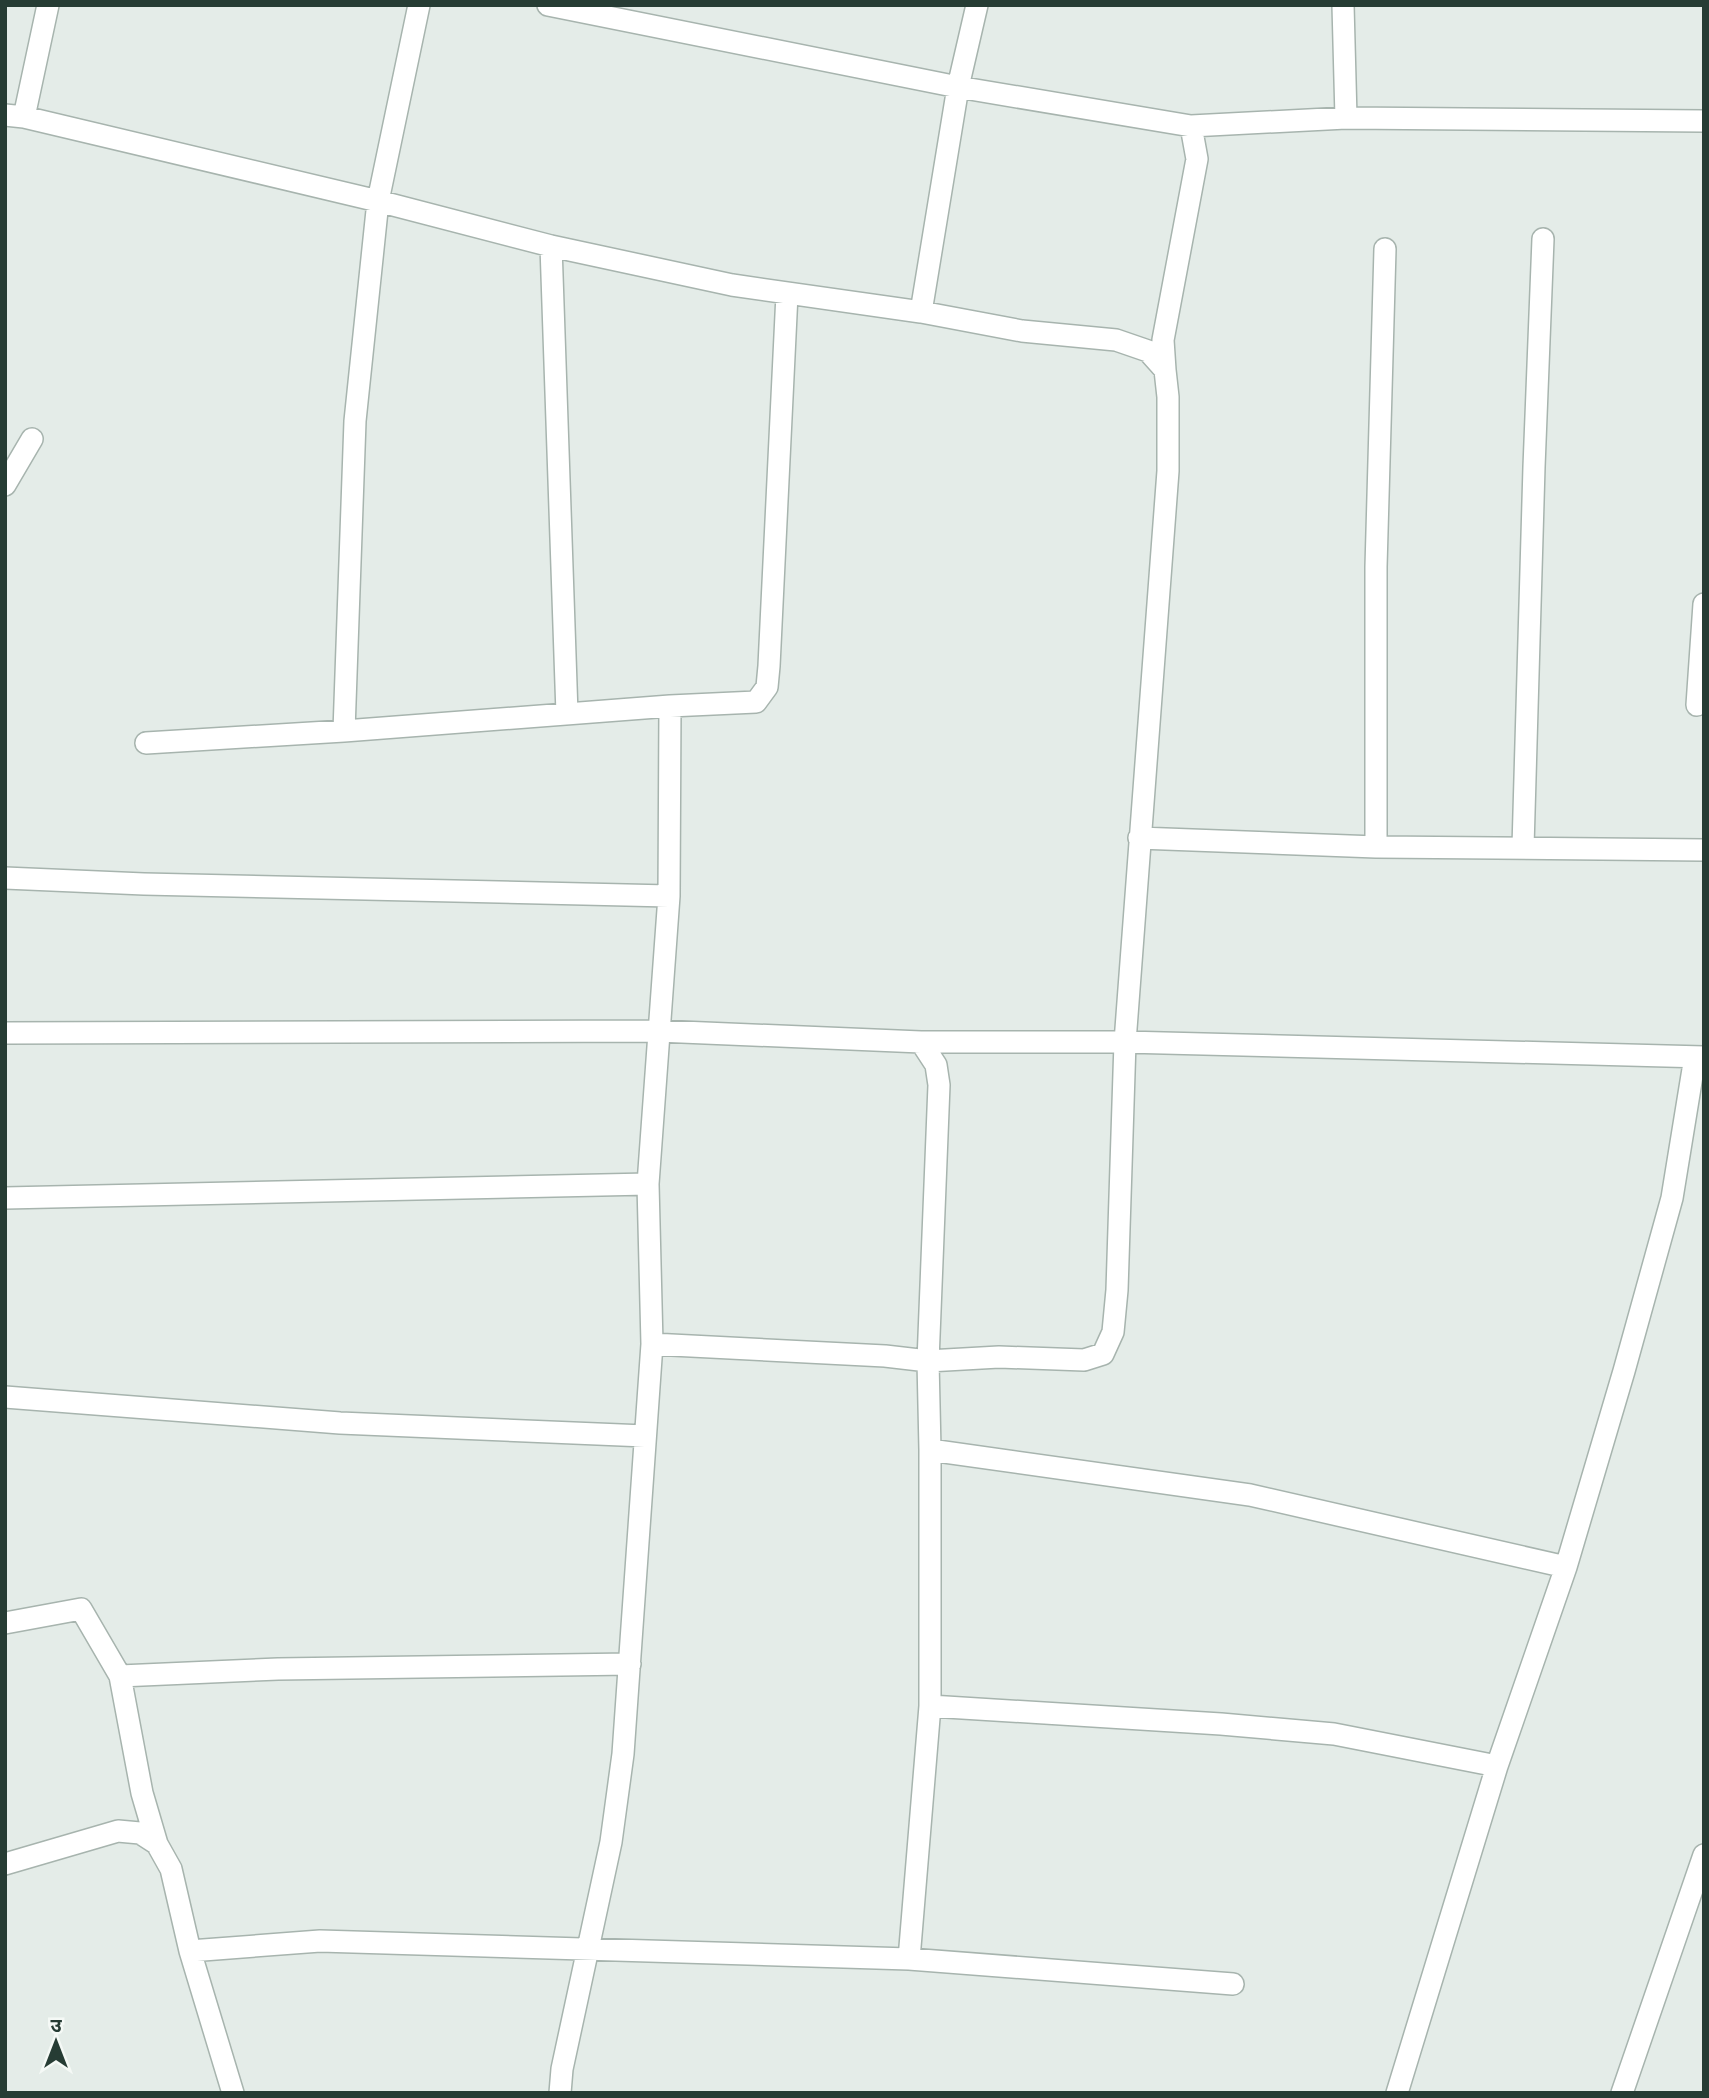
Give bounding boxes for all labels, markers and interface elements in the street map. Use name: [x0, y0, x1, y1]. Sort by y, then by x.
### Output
north arrow: [21, 2007, 91, 2077]
text: उ: [50, 2012, 62, 2039]

